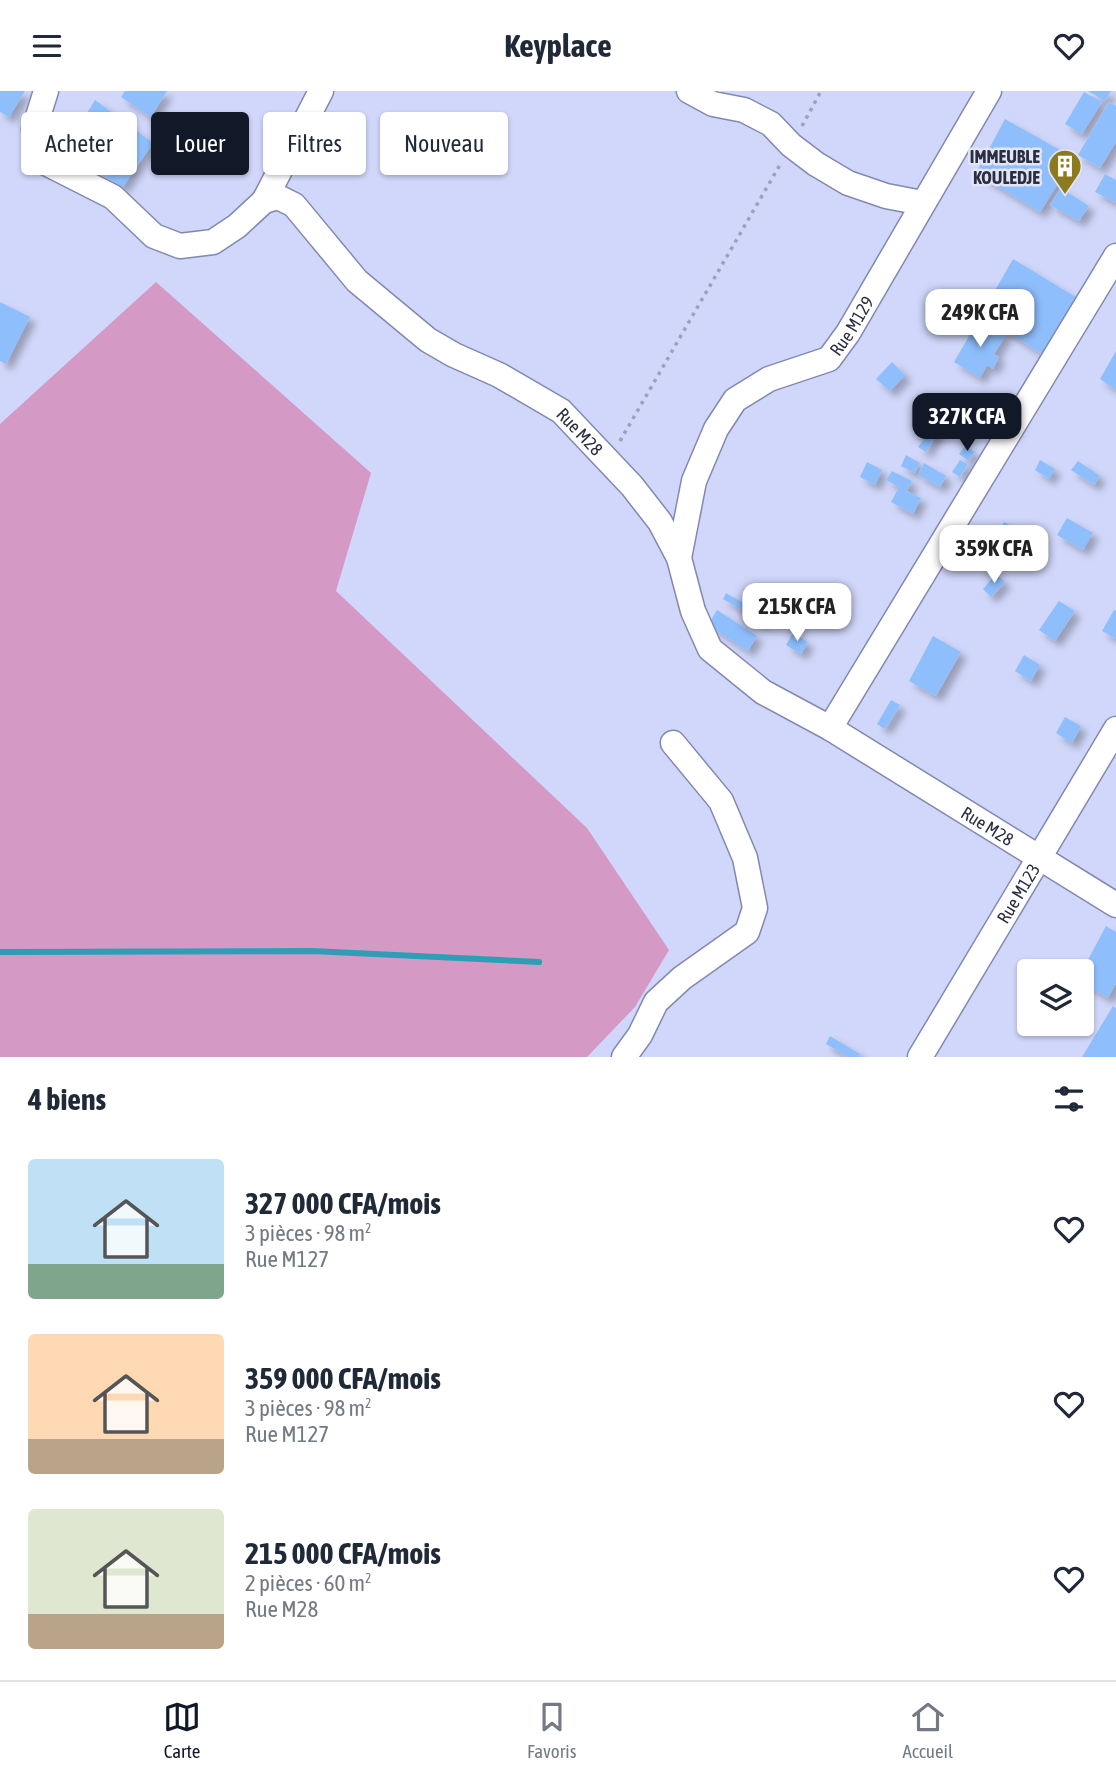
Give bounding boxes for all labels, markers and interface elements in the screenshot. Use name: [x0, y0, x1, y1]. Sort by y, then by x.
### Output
icon: menu: [28, 27, 66, 65]
text: Keyplace: [504, 27, 612, 64]
icon: heart: [1050, 27, 1088, 65]
chip: Acheter: [21, 112, 137, 175]
chip: Louer: [151, 112, 249, 175]
chip: Filtres: [263, 112, 366, 175]
chip: Nouveau: [380, 112, 508, 175]
place label: IMMEUBLE KOULEDJE: [970, 146, 1040, 188]
building icon: IMMEUBLE KOULEDJE: [1046, 147, 1084, 196]
pin: 249K CFA: [908, 289, 1052, 349]
street label: Rue M129: [825, 292, 878, 359]
text: 249K CFA: [941, 299, 1019, 325]
pin: 327K CFA: [895, 393, 1039, 453]
street label: Rue M28: [553, 403, 607, 459]
text: 327K CFA: [928, 403, 1006, 429]
pin: 359K CFA: [922, 525, 1066, 585]
text: 359K CFA: [955, 535, 1033, 561]
pin: 215K CFA: [725, 583, 869, 643]
text: 215K CFA: [758, 593, 836, 619]
street label: Rue M28: [958, 802, 1018, 850]
street label: Rue M123: [992, 859, 1044, 927]
map controls: [1017, 959, 1094, 1036]
button: layers: [1017, 959, 1094, 1036]
icon: filters: [1050, 1080, 1088, 1118]
text: 4 biens: [28, 1082, 106, 1116]
text: 327 000 CFA/mois: [245, 1186, 441, 1220]
icon: home: [84, 1187, 168, 1271]
icon: heart: [1050, 1210, 1088, 1248]
text: 3 pièces · 98 m²: [245, 1220, 372, 1246]
text: Rue M127: [245, 1246, 329, 1272]
text: 359 000 CFA/mois: [245, 1361, 441, 1395]
icon: home: [84, 1362, 168, 1446]
icon: heart: [1050, 1385, 1088, 1423]
text: 3 pièces · 98 m²: [245, 1395, 372, 1421]
text: Rue M127: [245, 1421, 329, 1447]
text: 215 000 CFA/mois: [245, 1536, 441, 1570]
icon: home: [84, 1537, 168, 1621]
icon: heart: [1050, 1560, 1088, 1598]
text: 2 pièces · 60 m²: [245, 1570, 372, 1596]
text: Rue M28: [245, 1596, 318, 1622]
tab: Carte: [163, 1698, 201, 1762]
tab: Favoris: [527, 1698, 576, 1762]
tab: Accueil: [902, 1698, 953, 1762]

